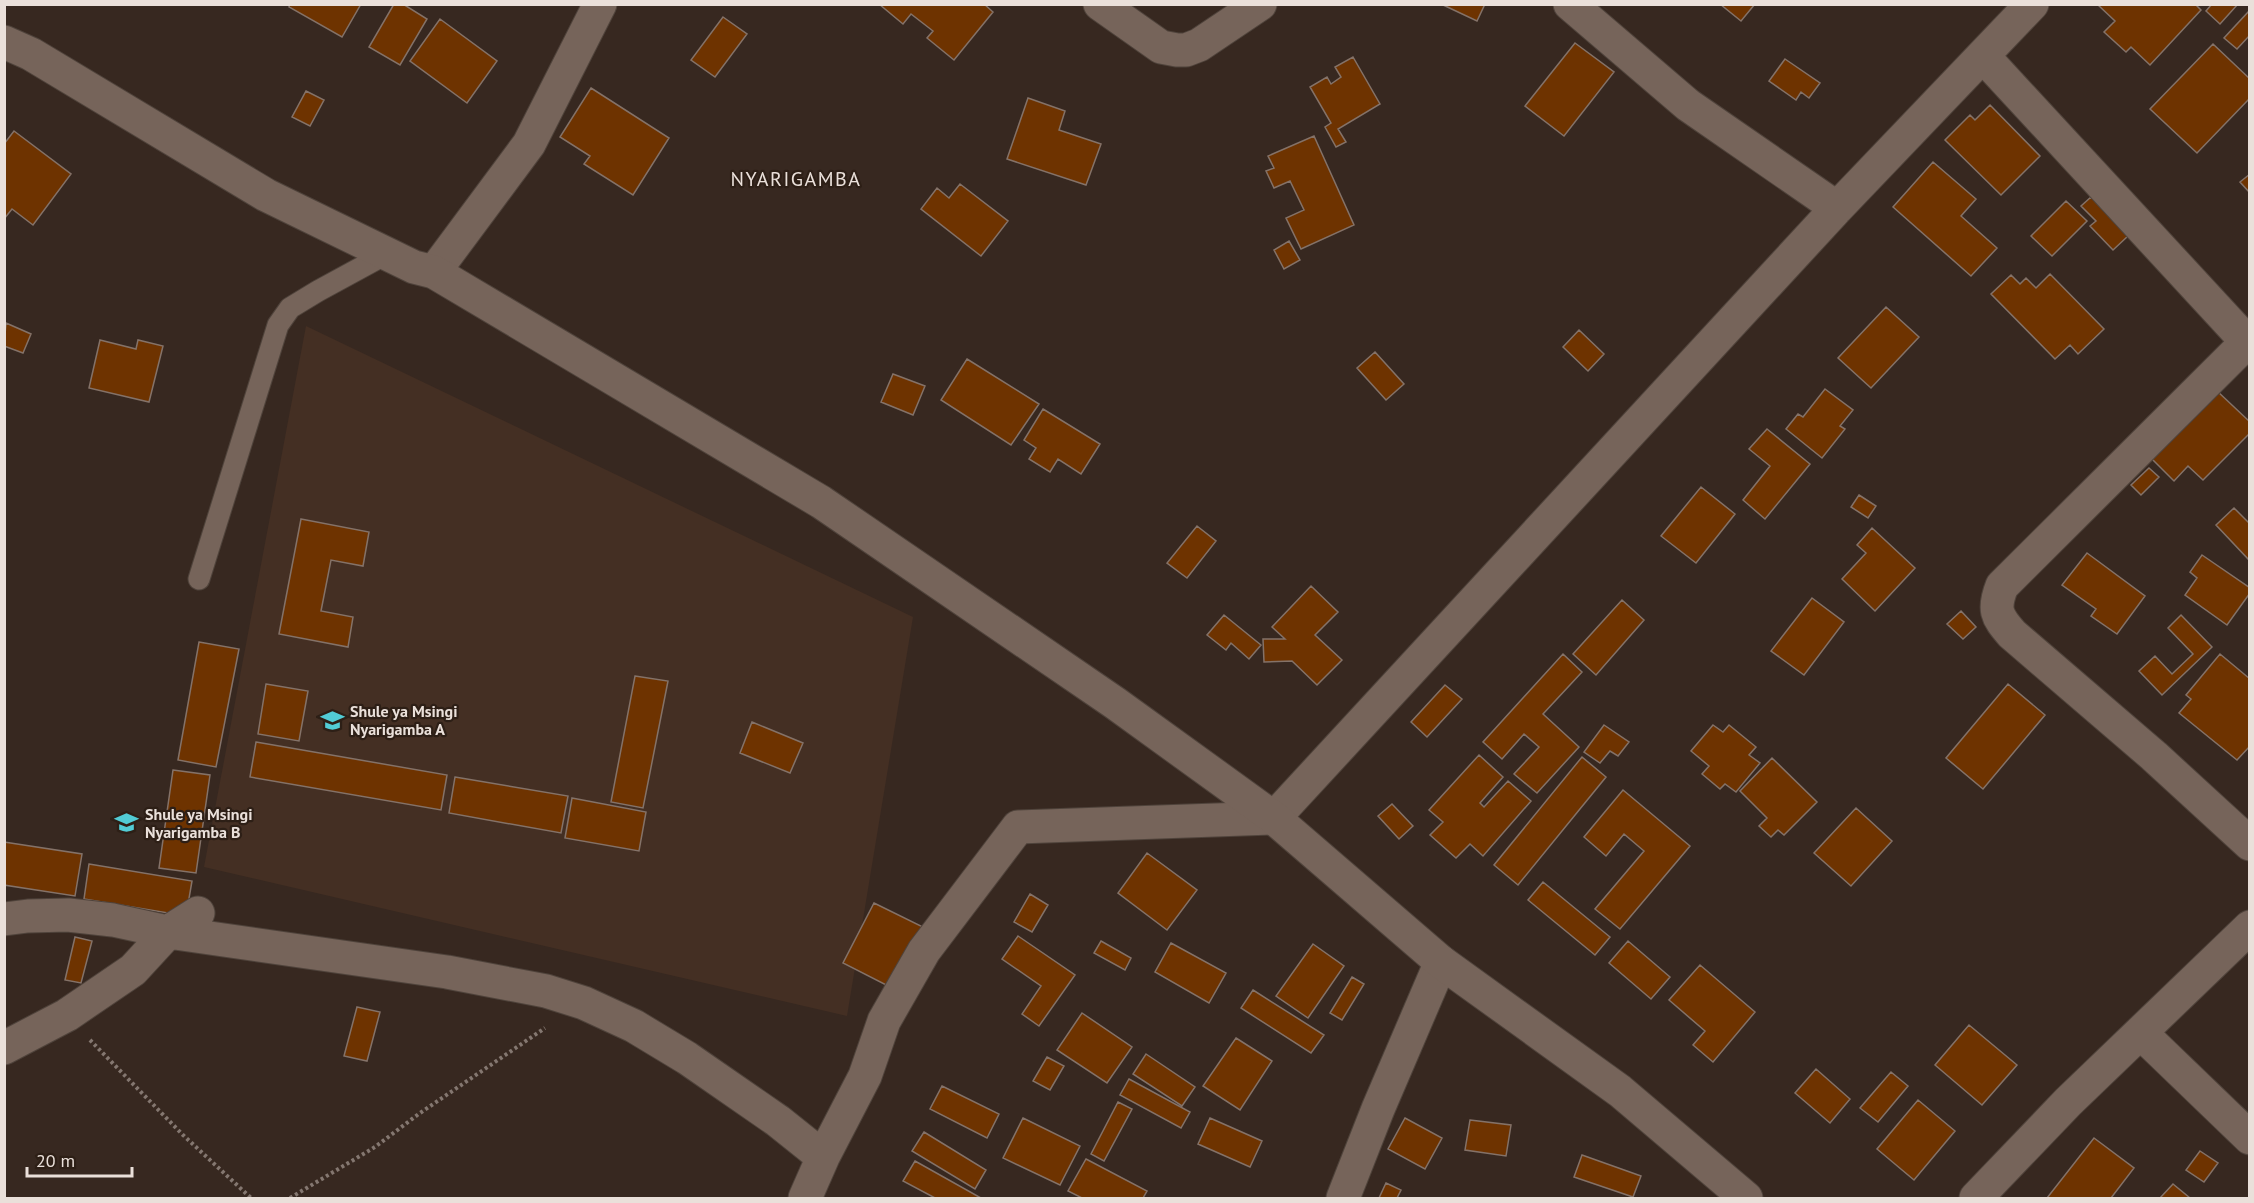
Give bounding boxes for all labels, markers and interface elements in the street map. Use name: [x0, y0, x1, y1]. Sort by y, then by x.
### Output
district label: NYARIGAMBA: [731, 166, 861, 192]
place label: Shule ya Msingi Nyarigamba A: [350, 701, 457, 739]
school or university icon: Shule ya Msingi Nyarigamba A: [319, 707, 345, 733]
place label: Shule ya Msingi Nyarigamba B: [145, 804, 252, 842]
school or university icon: Shule ya Msingi Nyarigamba B: [114, 810, 140, 836]
scale bar: [27, 1140, 132, 1178]
text: 20 m: [36, 1149, 75, 1172]

